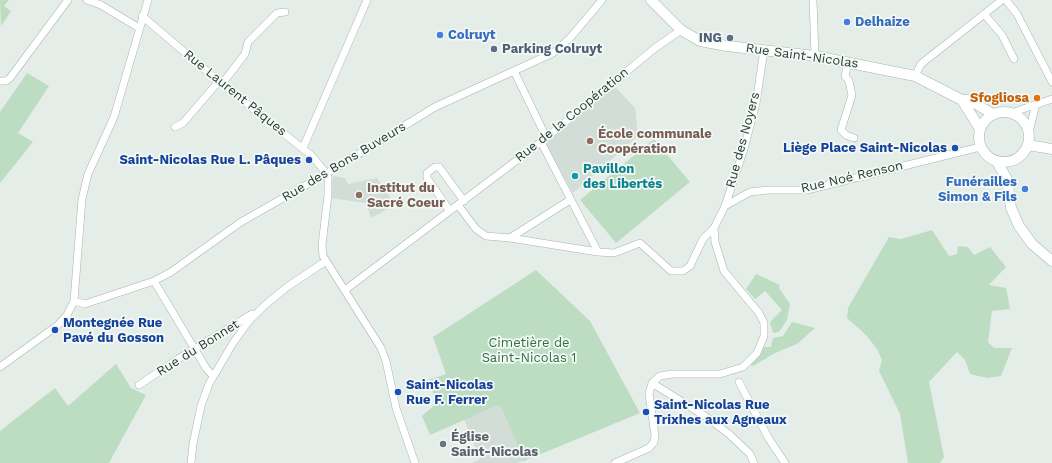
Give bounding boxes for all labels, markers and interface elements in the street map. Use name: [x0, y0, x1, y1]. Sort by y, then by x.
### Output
place label: Delhaize: [855, 14, 910, 30]
marker: Delhaize: [842, 17, 852, 27]
place label: Colruyt: [448, 27, 496, 43]
marker: Colruyt: [435, 30, 445, 40]
place label: ING: [699, 30, 722, 46]
marker: ING: [725, 33, 735, 43]
street label: Rue Saint-Nicolas: [745, 40, 859, 72]
place label: Parking Colruyt: [502, 41, 602, 57]
marker: Parking Colruyt: [489, 44, 499, 54]
street label: Rue Laurent Pâques: [180, 47, 290, 139]
street label: Rue de la Coopération: [512, 64, 632, 166]
street label: Rue des Noyers: [723, 90, 763, 190]
place label: Sfogliosa: [970, 90, 1029, 106]
marker: Sfogliosa: [1032, 93, 1042, 103]
street label: Rue des Bons Buveurs: [279, 119, 409, 205]
place label: École communale Coopération: [598, 126, 712, 157]
marker: École communale Coopération: [585, 136, 595, 146]
place label: Liège Place Saint-Nicolas: [783, 140, 947, 156]
marker: Liège Place Saint-Nicolas: [950, 143, 960, 153]
place label: Saint-Nicolas Rue L. Pâques: [120, 152, 301, 168]
marker: Saint-Nicolas Rue L. Pâques: [304, 155, 314, 165]
street label: Rue Noé Renson: [799, 158, 905, 196]
place label: Pavillon des Libertés: [583, 161, 662, 192]
marker: Pavillon des Libertés: [570, 171, 580, 181]
place label: Funérailles Simon & Fils: [938, 174, 1017, 205]
place label: Institut du Sacré Coeur: [367, 180, 445, 211]
marker: Funérailles Simon & Fils: [1020, 184, 1030, 194]
marker: Institut du Sacré Coeur: [354, 190, 364, 200]
place label: Montegnée Rue Pavé du Gosson: [63, 315, 164, 346]
street label: Rue du Bonnet: [154, 316, 242, 380]
marker: Montegnée Rue Pavé du Gosson: [50, 325, 60, 335]
park label: Cimetière de Saint-Nicolas 1: [482, 335, 576, 366]
place label: Saint-Nicolas Rue F. Ferrer: [406, 377, 493, 408]
marker: Saint-Nicolas Rue F. Ferrer: [393, 387, 403, 397]
place label: Saint-Nicolas Rue Trixhes aux Agneaux: [654, 397, 787, 428]
marker: Saint-Nicolas Rue Trixhes aux Agneaux: [641, 407, 651, 417]
place label: Église Saint-Nicolas: [451, 429, 538, 460]
marker: Église Saint-Nicolas: [438, 439, 448, 449]

